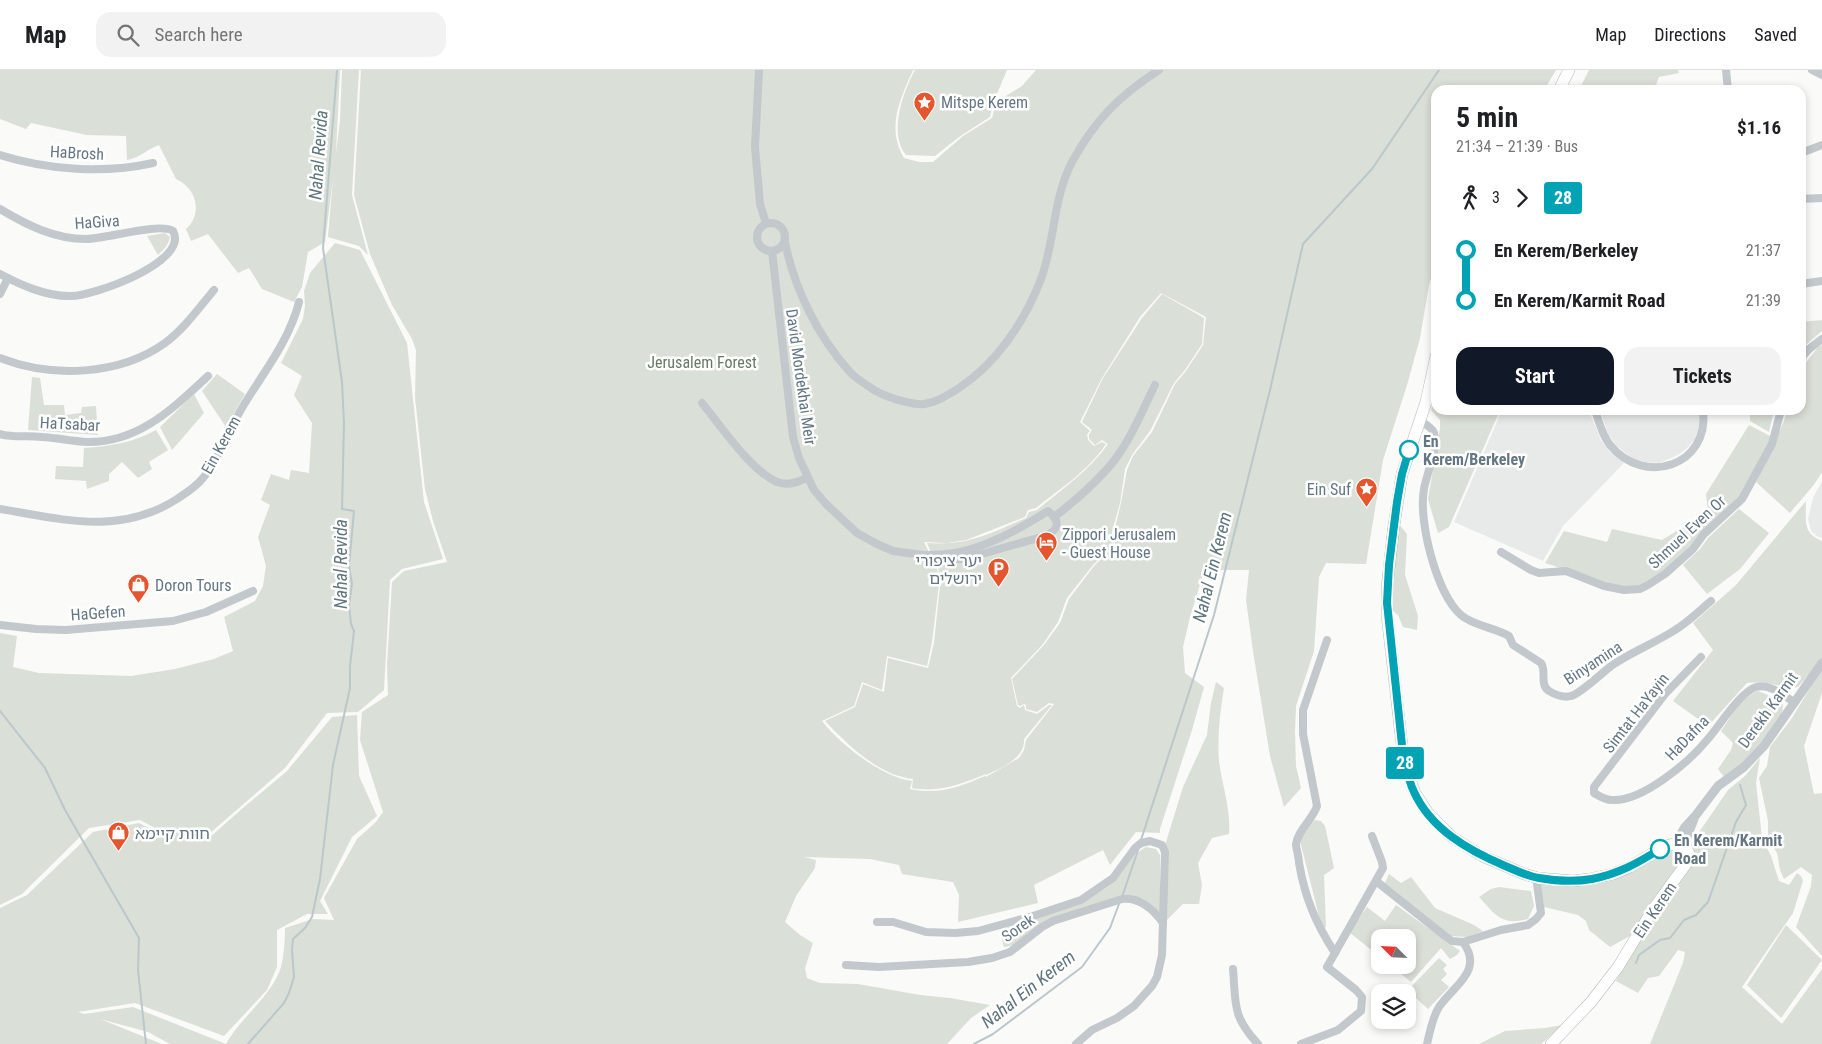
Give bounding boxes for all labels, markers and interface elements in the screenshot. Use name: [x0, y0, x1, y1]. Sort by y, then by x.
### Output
search box: [96, 12, 446, 57]
text: Map: [25, 21, 66, 49]
icon: search: [114, 21, 142, 49]
text: Search here: [154, 23, 243, 46]
text: Map: [1595, 24, 1626, 45]
text: Directions: [1654, 24, 1726, 45]
text: Saved: [1754, 24, 1797, 45]
place icon: Mitspe Kerem: [913, 90, 937, 121]
place label: Mitspe Kerem: [941, 93, 1028, 112]
text: 5 min: [1456, 101, 1518, 134]
water label: Nahal Revida: [304, 109, 332, 201]
text: $1.16: [1737, 116, 1781, 139]
text: 21:34 – 21:39 · Bus: [1456, 137, 1578, 156]
street label: HaBrosh: [49, 142, 105, 164]
icon: walk: [1456, 184, 1484, 212]
icon: forward: [1508, 184, 1536, 212]
text: 28: [1554, 187, 1572, 208]
text: 3: [1492, 188, 1500, 207]
street label: HaGiva: [74, 211, 120, 233]
text: En Kerem/Berkeley: [1494, 239, 1638, 262]
text: 21:37: [1746, 241, 1781, 260]
text: En Kerem/Karmit Road: [1494, 289, 1665, 312]
text: 21:39: [1746, 291, 1781, 310]
street label: David Mordekhai Meir: [782, 308, 820, 446]
button: Start: [1456, 347, 1614, 405]
button: Tickets: [1624, 347, 1781, 405]
park label: Jerusalem Forest: [647, 353, 757, 372]
street label: HaTsabar: [39, 413, 101, 435]
street label: Ein Kerem: [197, 413, 245, 477]
place label: En Kerem/Berkeley: [1423, 432, 1525, 469]
marker: En Kerem/Berkeley: [1399, 440, 1419, 460]
place icon: Ein Suf: [1355, 477, 1379, 508]
place label: Ein Suf: [1307, 480, 1351, 499]
street label: Shmuel Even Or: [1644, 491, 1730, 573]
water label: Nahal Ein Kerem: [1188, 510, 1236, 624]
water label: Nahal Revida: [330, 519, 351, 609]
place label: Zippori Jerusalem - Guest House: [1062, 525, 1176, 562]
hotel icon: Zippori Jerusalem - Guest House: [1034, 531, 1058, 562]
place label: יער ציפורי ירושלים: [915, 551, 982, 588]
parking icon: יער ציפורי ירושלים: [986, 557, 1010, 588]
shop icon: Doron Tours: [127, 573, 151, 604]
place label: Doron Tours: [155, 576, 232, 595]
street label: HaGefen: [70, 602, 126, 624]
street label: Binyamina: [1560, 637, 1626, 689]
street label: Derekh Karmit: [1734, 668, 1802, 752]
street label: Simtat HaYayin: [1599, 669, 1673, 757]
street label: HaDafna: [1661, 712, 1713, 764]
line badge: 28: [1382, 747, 1428, 779]
text: 28: [1396, 752, 1414, 773]
shop icon: חוות קיימא: [107, 821, 131, 852]
place label: חוות קיימא: [135, 824, 210, 843]
place label: En Kerem/Karmit Road: [1674, 831, 1782, 868]
marker: En Kerem/Karmit Road: [1650, 839, 1670, 859]
street label: Ein Kerem: [1629, 878, 1681, 942]
street label: Sorek: [998, 910, 1039, 946]
north arrow: [1371, 929, 1416, 974]
map controls: [1371, 929, 1416, 1029]
water label: Nahal Ein Kerem: [977, 946, 1079, 1032]
button: layers: [1371, 984, 1416, 1029]

